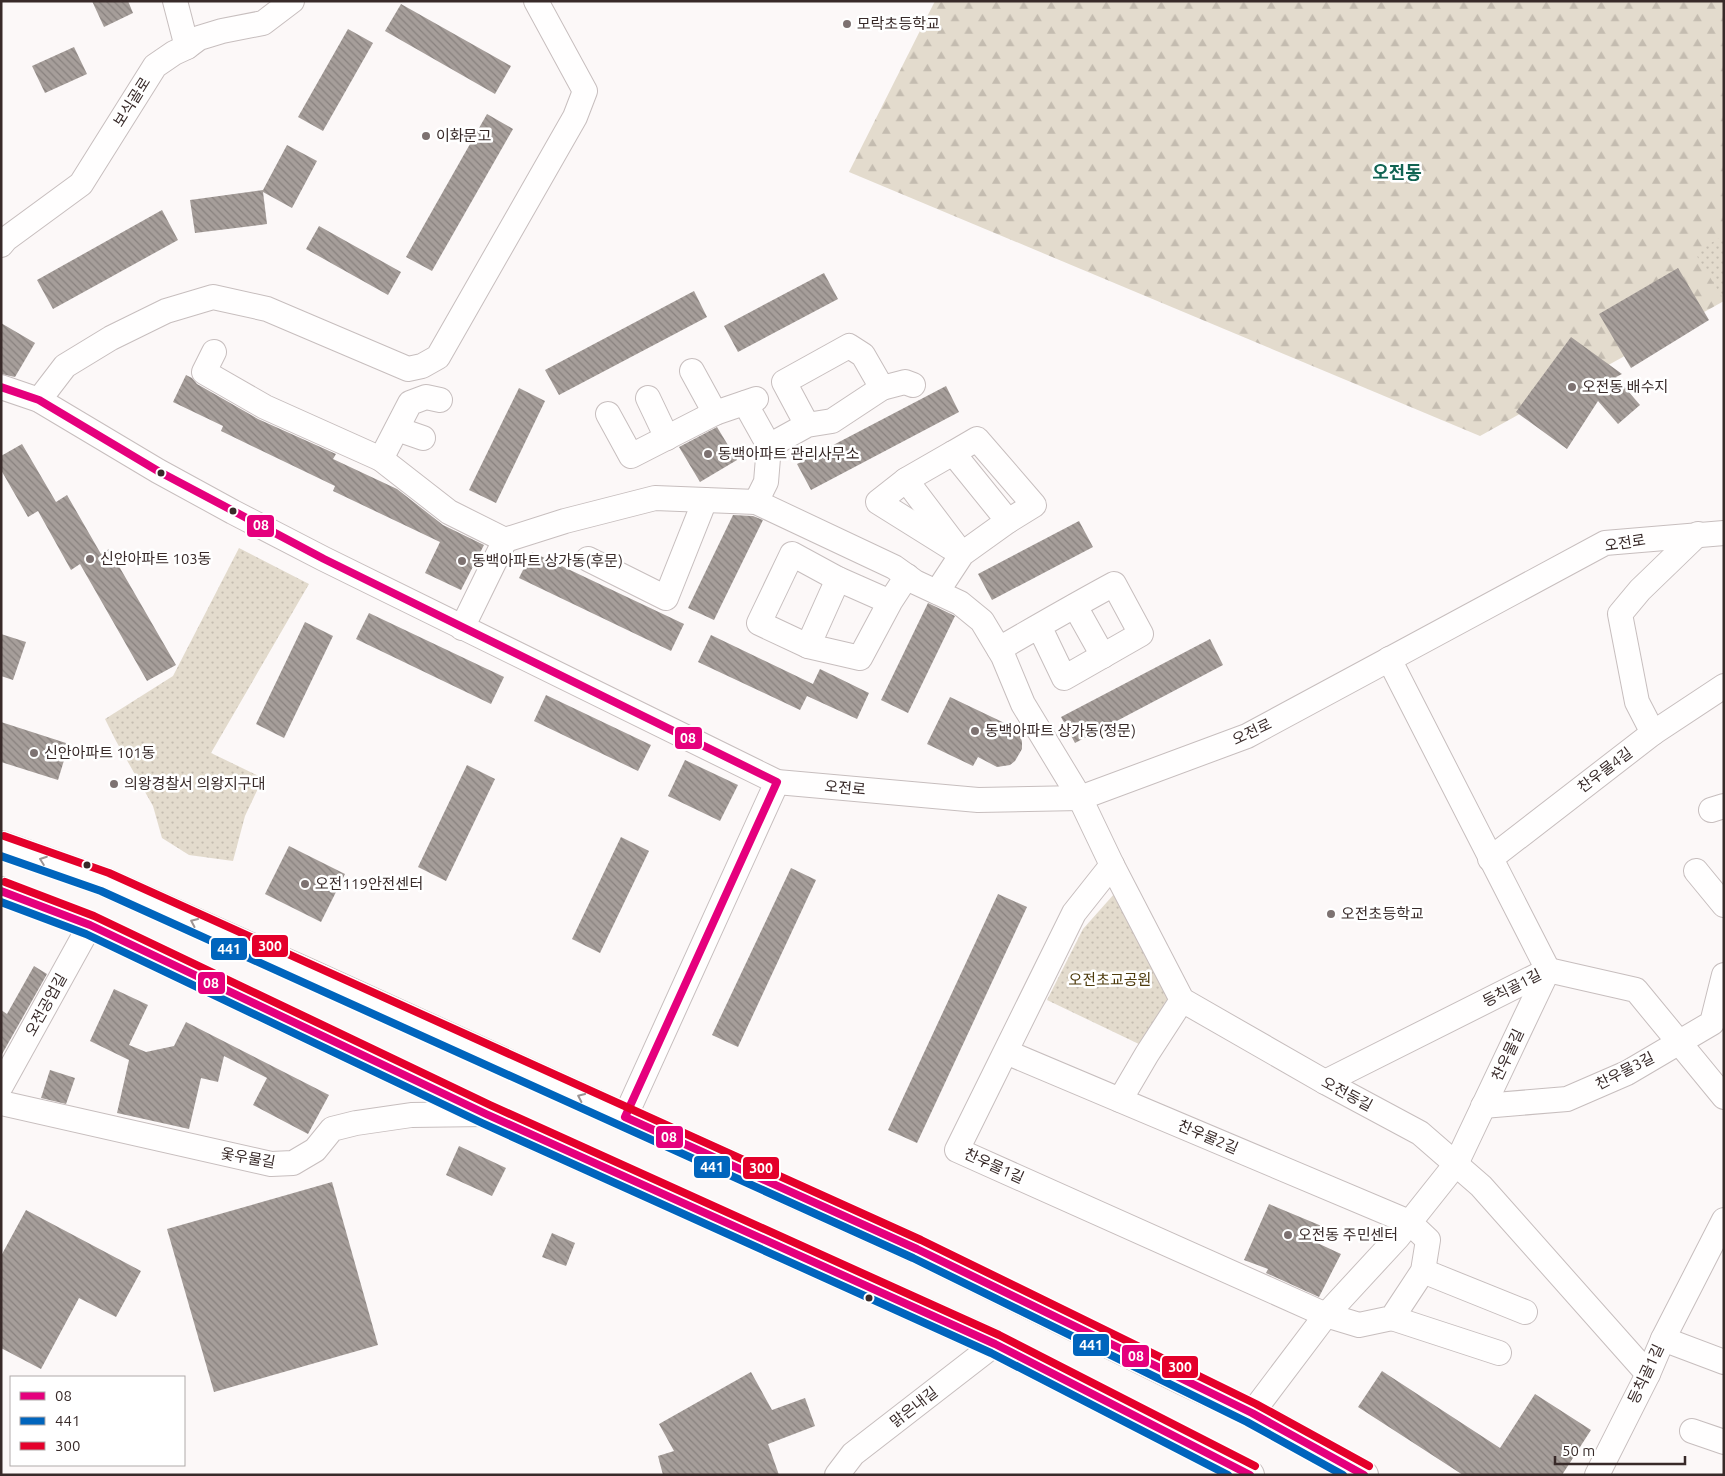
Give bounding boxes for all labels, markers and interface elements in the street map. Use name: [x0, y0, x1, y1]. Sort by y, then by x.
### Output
place label: 모락초등학교: [857, 15, 940, 32]
marker: 모락초등학교: [841, 18, 853, 30]
street label: 보식골로: [110, 74, 153, 130]
place label: 이화문고: [436, 127, 491, 144]
marker: 이화문고: [420, 130, 432, 142]
district label: 오전동: [1372, 162, 1422, 182]
place label: 오전동 배수지: [1582, 378, 1668, 395]
marker: 오전동 배수지: [1566, 381, 1578, 393]
place label: 동백아파트 관리사무소: [718, 445, 860, 462]
marker: 동백아파트 관리사무소: [702, 448, 714, 460]
unlabelled marker: [156, 468, 166, 478]
unlabelled marker: [228, 506, 238, 516]
line badge: 08: [246, 514, 275, 538]
text: 08: [253, 517, 269, 533]
street label: 오전로: [1603, 531, 1647, 554]
place label: 신안아파트 103동: [100, 550, 212, 567]
place label: 동백아파트 상가동(후문): [472, 552, 623, 569]
marker: 신안아파트 103동: [84, 553, 96, 565]
marker: 동백아파트 상가동(후문): [456, 555, 468, 567]
street label: 오전로: [1229, 715, 1274, 748]
place label: 동백아파트 상가동(정문): [985, 722, 1136, 739]
marker: 동백아파트 상가동(정문): [969, 725, 981, 737]
line badge: 08: [674, 726, 703, 750]
text: 08: [680, 730, 696, 746]
place label: 신안아파트 101동: [44, 744, 156, 761]
street label: 찬우물4길: [1574, 744, 1635, 796]
marker: 신안아파트 101동: [28, 747, 40, 759]
place label: 의왕경찰서 의왕지구대: [124, 775, 265, 792]
street label: 오전로: [824, 777, 866, 798]
marker: 의왕경찰서 의왕지구대: [108, 778, 120, 790]
one-way arrow: [40, 856, 48, 866]
unlabelled marker: [82, 860, 92, 870]
place label: 오전119안전센터: [315, 875, 423, 892]
marker: 오전119안전센터: [299, 878, 311, 890]
place label: 오전초등학교: [1341, 905, 1424, 922]
marker: 오전초등학교: [1325, 908, 1337, 920]
one-way arrow: [190, 917, 199, 928]
line badge: 300: [251, 934, 289, 958]
line badge: 441: [210, 937, 248, 961]
text: 300: [258, 938, 282, 954]
text: 441: [217, 941, 241, 957]
street label: 등칙골1길: [1480, 966, 1544, 1010]
street label: 오전공업길: [21, 970, 70, 1039]
line badge: 08: [197, 971, 226, 995]
park label: 오전초교공원: [1069, 971, 1151, 988]
text: 08: [203, 975, 219, 991]
street label: 찬우물길: [1488, 1026, 1527, 1083]
street label: 찬우물3길: [1593, 1049, 1657, 1093]
street label: 오전동길: [1319, 1073, 1376, 1114]
one-way arrow: [577, 1093, 586, 1104]
street label: 찬우물2길: [1176, 1116, 1241, 1157]
line badge: 08: [655, 1125, 684, 1149]
text: 08: [661, 1129, 677, 1145]
street label: 옻우물길: [219, 1144, 277, 1171]
street label: 찬우물1길: [962, 1145, 1027, 1186]
line badge: 441: [693, 1155, 731, 1179]
line badge: 300: [742, 1156, 780, 1180]
text: 441: [700, 1159, 724, 1175]
text: 300: [749, 1160, 773, 1176]
place label: 오전동 주민센터: [1298, 1226, 1398, 1243]
marker: 오전동 주민센터: [1282, 1229, 1294, 1241]
unlabelled marker: [864, 1293, 874, 1303]
line badge: 441: [1072, 1333, 1110, 1357]
text: 441: [1079, 1337, 1103, 1353]
street label: 등칙골1길: [1624, 1341, 1667, 1406]
line badge: 08: [1121, 1344, 1150, 1368]
text: 08: [1128, 1348, 1144, 1364]
line badge: 300: [1161, 1355, 1199, 1379]
text: 300: [1168, 1359, 1192, 1375]
legend: [10, 1376, 185, 1466]
street label: 맑은내길: [887, 1383, 941, 1430]
text: 08: [55, 1387, 72, 1404]
text: 441: [55, 1412, 80, 1429]
scale bar: [1555, 1434, 1685, 1466]
text: 300: [55, 1437, 80, 1454]
text: 50 m: [1562, 1442, 1595, 1459]

